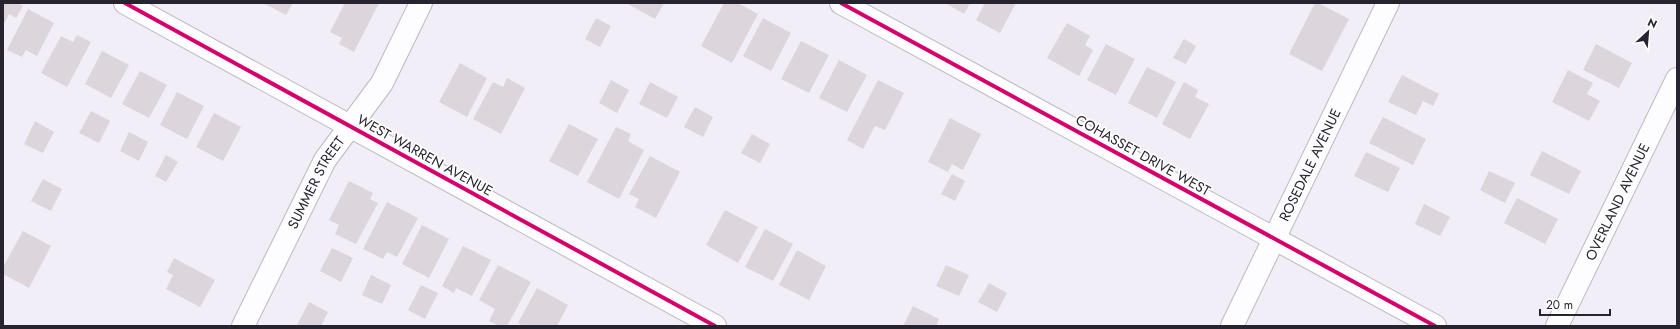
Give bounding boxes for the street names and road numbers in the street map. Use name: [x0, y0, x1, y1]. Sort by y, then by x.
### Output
street label: ROSEDALE AVENUE: [1274, 105, 1346, 225]
street label: WEST WARREN AVENUE: [354, 109, 496, 201]
street label: COHASSET DRIVE WEST: [1072, 110, 1214, 201]
street label: SUMMER STREET: [283, 132, 350, 232]
street label: OVERLAND AVENUE: [1580, 140, 1654, 264]

